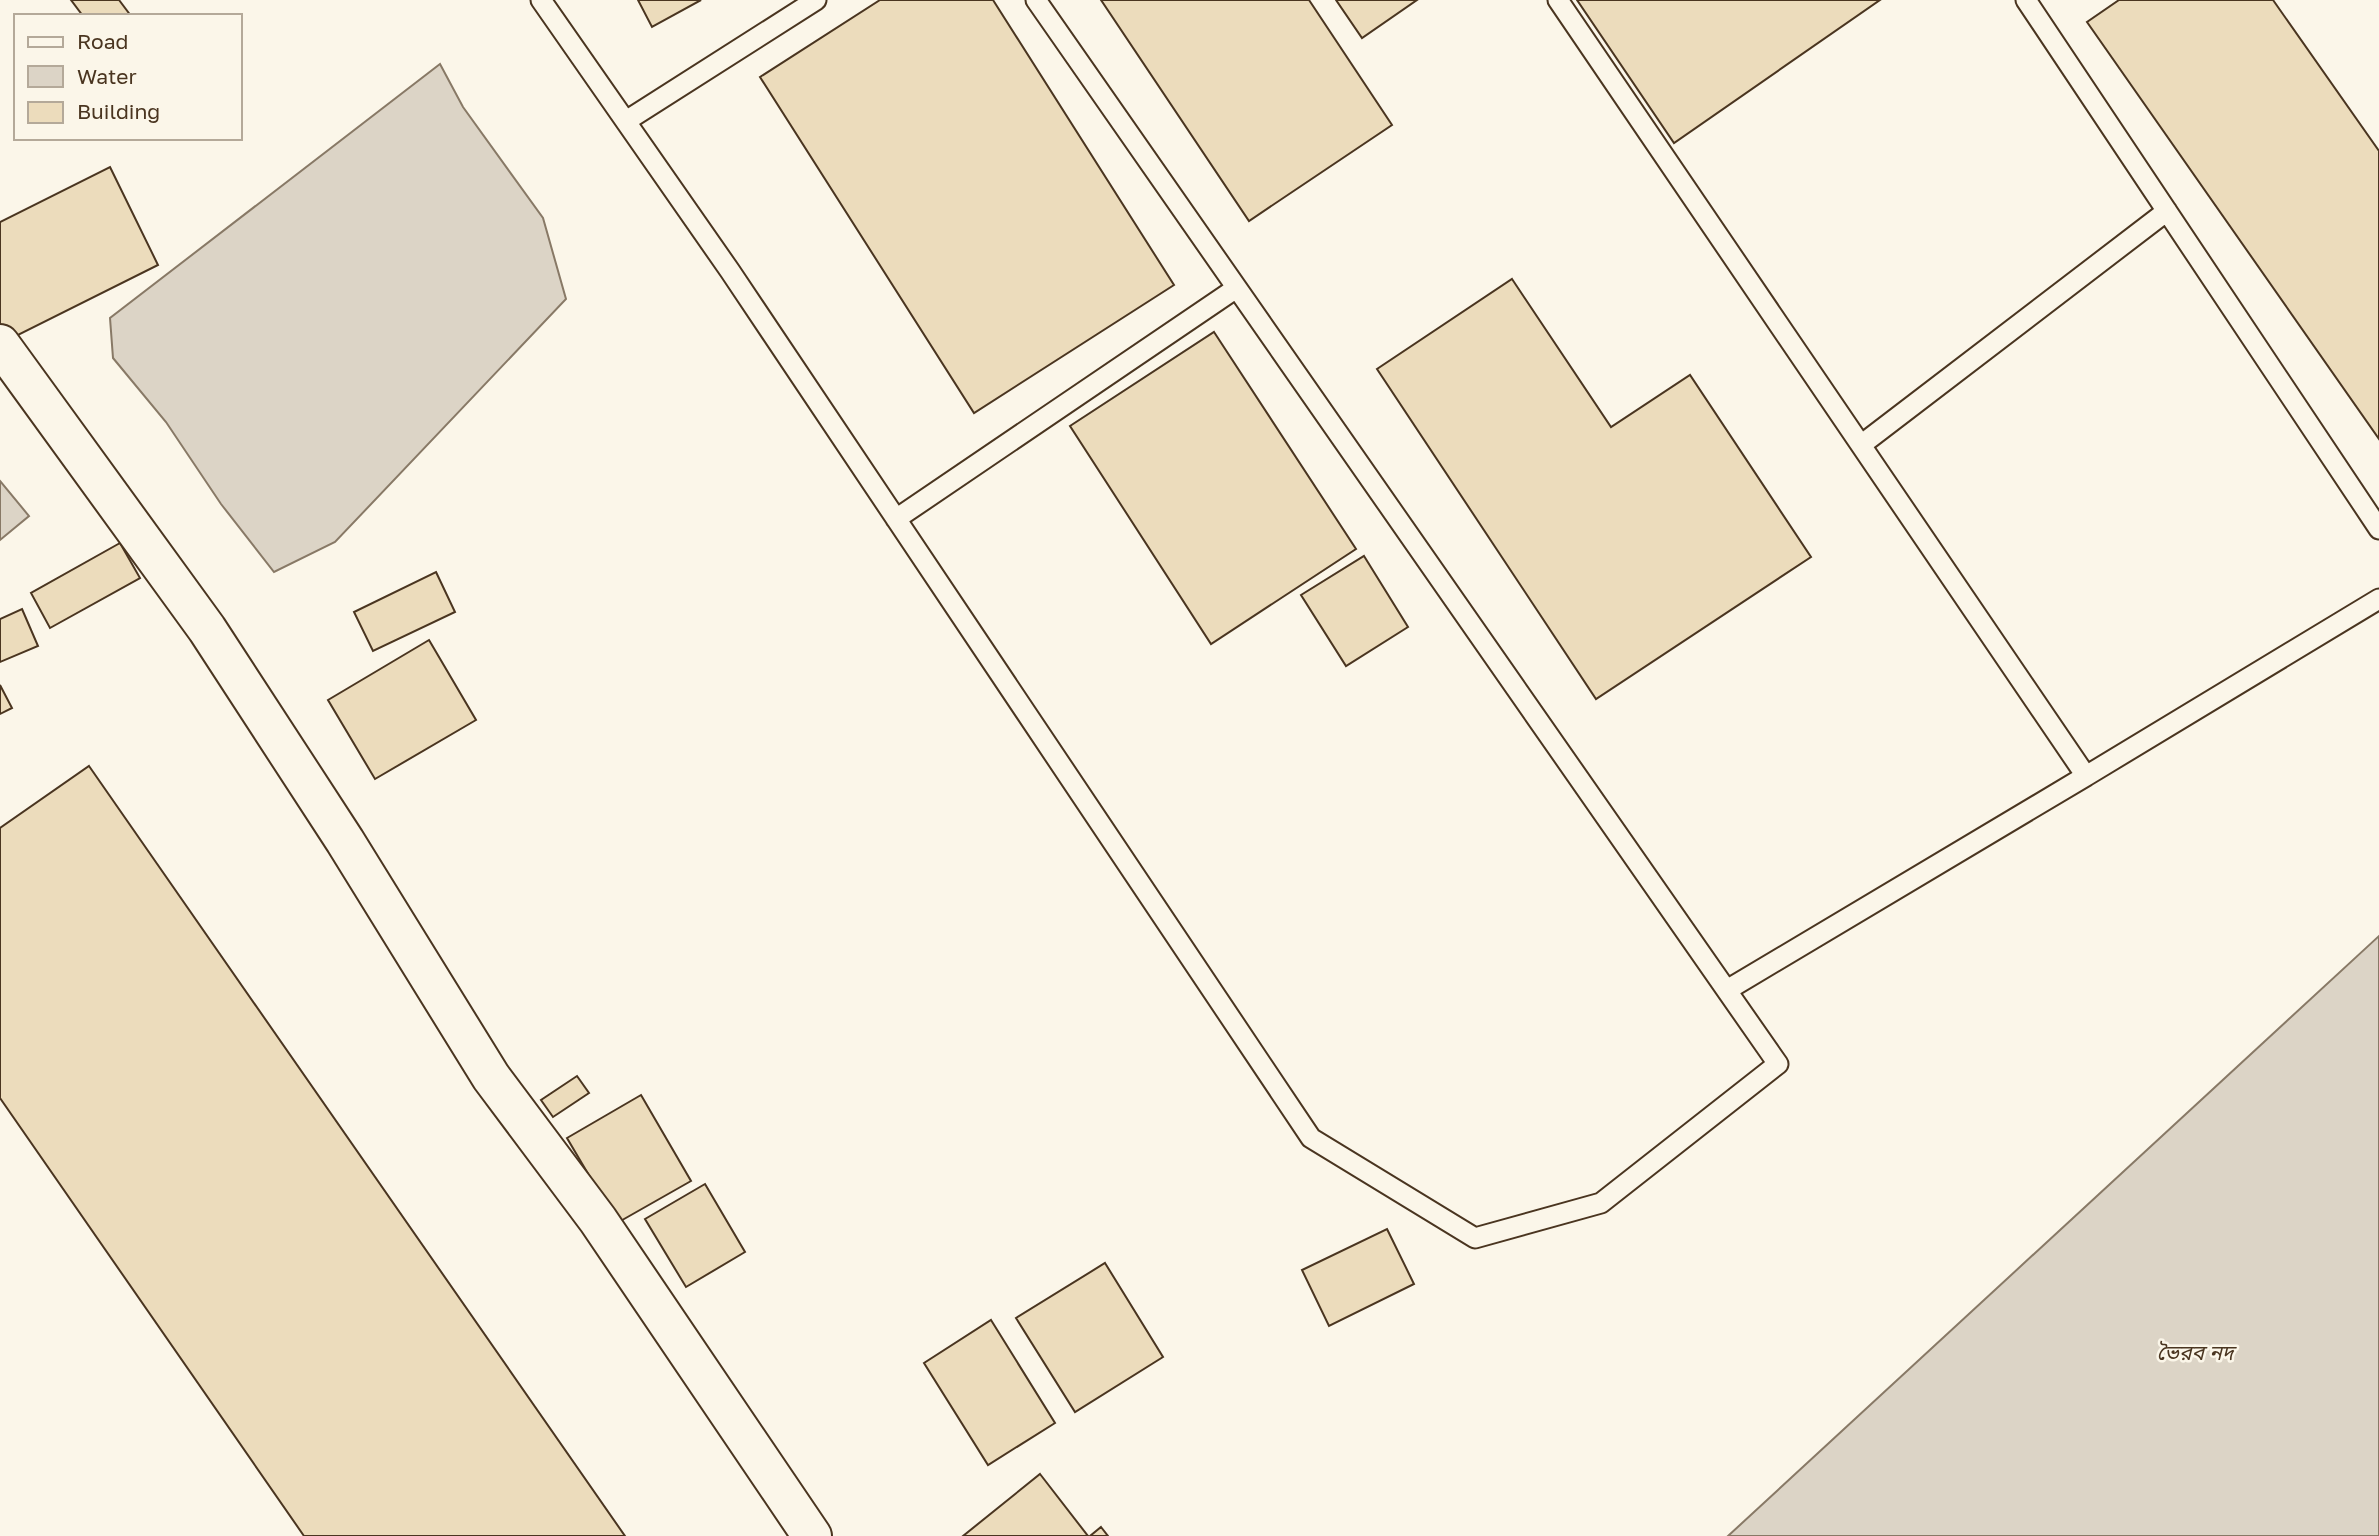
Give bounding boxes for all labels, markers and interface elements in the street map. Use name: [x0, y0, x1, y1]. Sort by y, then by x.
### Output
legend: [14, 14, 242, 140]
text: Road: [77, 28, 128, 54]
text: Water: [77, 63, 137, 89]
text: Building: [77, 98, 160, 124]
water label: ভৈরব নদ: [2157, 1339, 2238, 1365]

